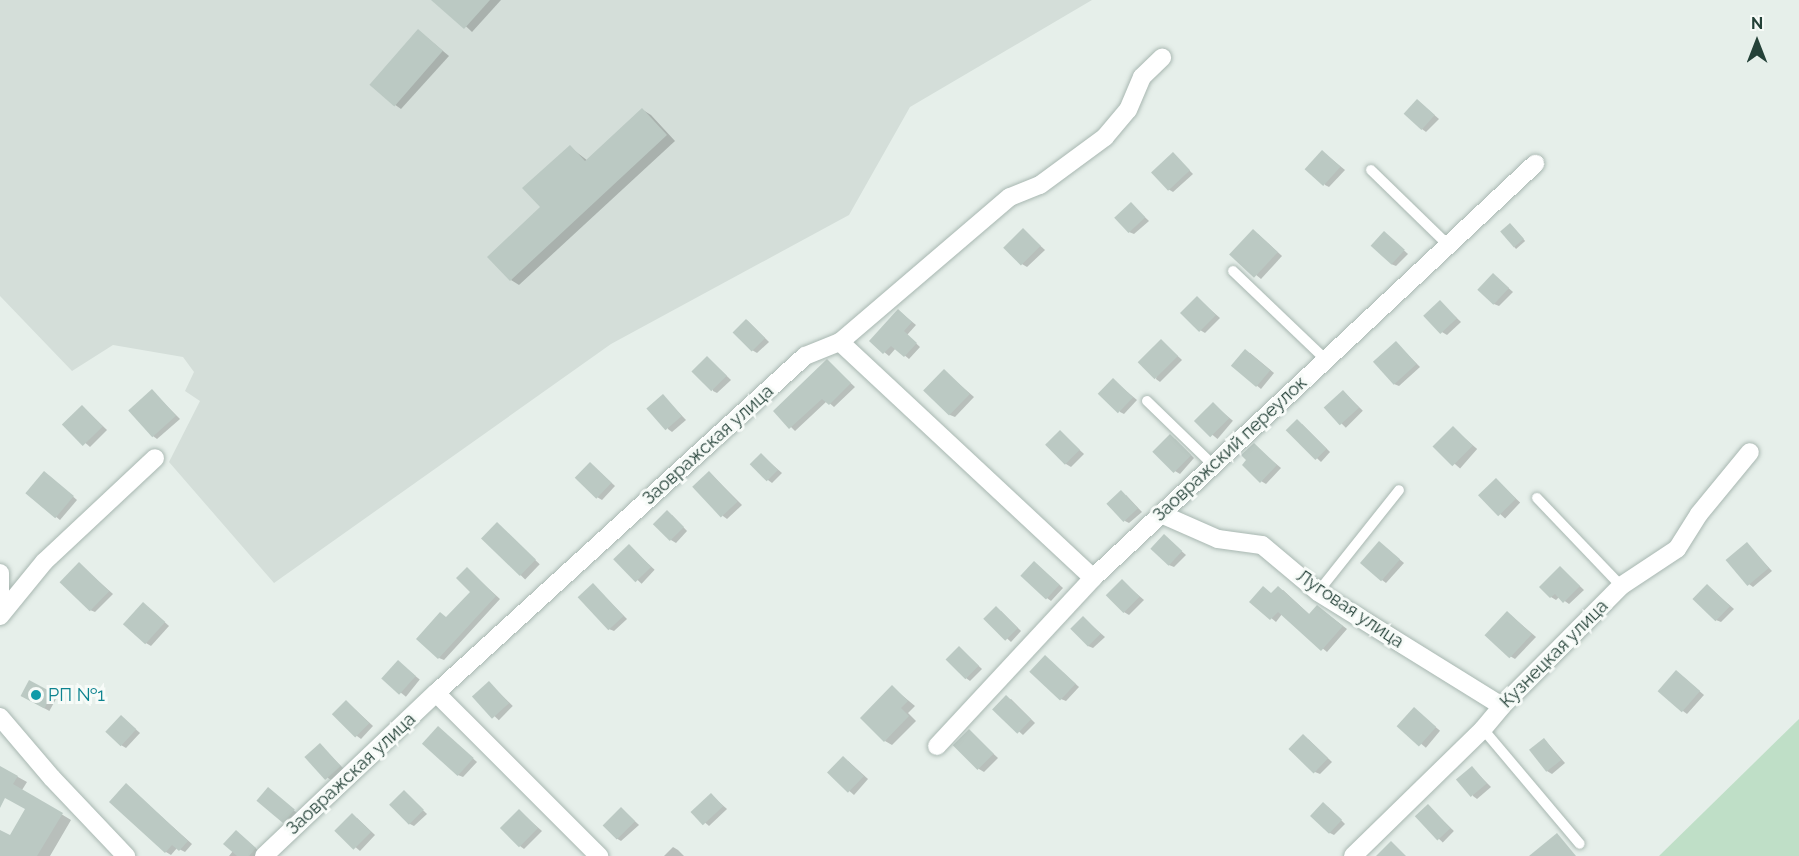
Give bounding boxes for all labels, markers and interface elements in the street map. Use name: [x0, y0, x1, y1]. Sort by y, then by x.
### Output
north arrow: [1727, 12, 1787, 72]
text: N: [1751, 14, 1763, 33]
street label: Заовражский переулок: [1149, 372, 1311, 526]
street label: Заовражская улица: [638, 380, 778, 510]
street label: Луговая улица: [1292, 565, 1408, 653]
street label: Кузнецкая улица: [1495, 595, 1613, 713]
place label: РП №1: [48, 684, 105, 706]
marker: РП №1: [29, 688, 43, 702]
street label: Заовражская улица: [282, 708, 420, 840]

